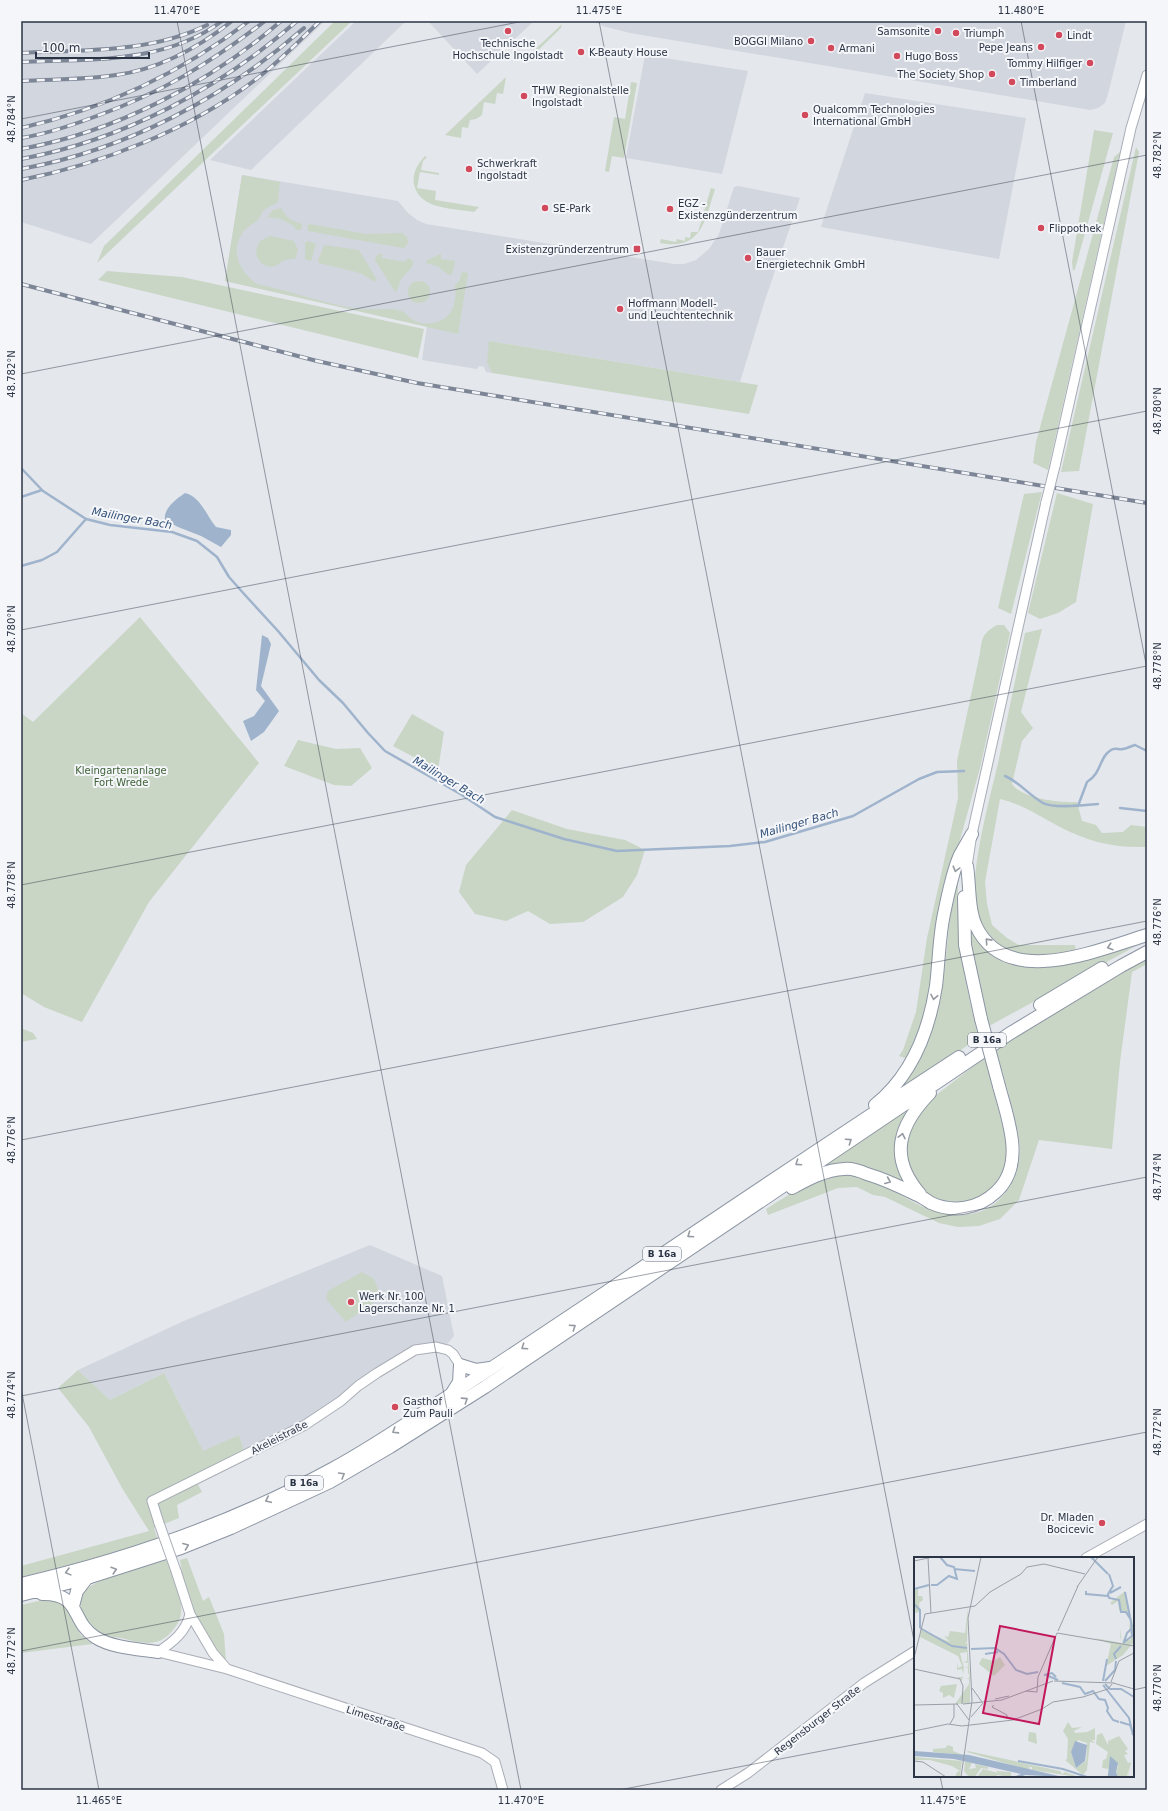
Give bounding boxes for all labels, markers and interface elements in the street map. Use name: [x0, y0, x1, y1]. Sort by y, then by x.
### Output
text: 11.470°E: [154, 5, 200, 16]
text: 11.475°E: [576, 5, 622, 16]
text: 11.480°E: [998, 5, 1044, 16]
marker: Technische Hochschule Ingolstadt: [503, 26, 513, 36]
place label: Samsonite: [877, 26, 930, 37]
marker: Samsonite: [933, 26, 943, 36]
marker: Triumph: [951, 28, 961, 38]
place label: Triumph: [963, 28, 1004, 39]
marker: Lindt: [1054, 30, 1064, 40]
place label: Lindt: [1067, 30, 1092, 41]
scale bar: [36, 34, 149, 60]
place label: BOGGI Milano: [734, 36, 803, 47]
marker: BOGGI Milano: [806, 36, 816, 46]
place label: Technische Hochschule Ingolstadt: [452, 38, 564, 61]
text: 100 m: [42, 41, 80, 55]
place label: Pepe Jeans: [979, 42, 1033, 53]
marker: Pepe Jeans: [1036, 42, 1046, 52]
marker: Armani: [826, 43, 836, 53]
place label: Armani: [839, 43, 875, 54]
marker: K-Beauty House: [576, 47, 586, 57]
place label: K-Beauty House: [589, 47, 668, 58]
marker: Hugo Boss: [892, 51, 902, 61]
place label: Hugo Boss: [905, 51, 958, 62]
place label: Tommy Hilfiger: [1006, 58, 1083, 69]
marker: Tommy Hilfiger: [1085, 58, 1095, 68]
place label: The Society Shop: [896, 69, 984, 80]
marker: The Society Shop: [987, 69, 997, 79]
marker: Timberland: [1007, 77, 1017, 87]
place label: Timberland: [1019, 77, 1077, 88]
place label: THW Regionalstelle Ingolstadt: [531, 85, 629, 108]
marker: THW Regionalstelle Ingolstadt: [519, 91, 529, 101]
text: 48.784°N: [6, 95, 17, 143]
place label: Qualcomm Technologies International GmbH: [813, 104, 935, 127]
marker: Qualcomm Technologies International GmbH: [800, 110, 810, 120]
text: 48.782°N: [1152, 131, 1163, 179]
place label: Schwerkraft Ingolstadt: [477, 158, 537, 181]
marker: Schwerkraft Ingolstadt: [464, 164, 474, 174]
place label: EGZ - Existenzgünderzentrum: [678, 198, 797, 221]
marker: SE-Park: [540, 203, 550, 213]
place label: SE-Park: [553, 203, 591, 214]
marker: EGZ - Existenzgünderzentrum: [665, 204, 675, 214]
marker: Flippothek: [1036, 223, 1046, 233]
place label: Flippothek: [1049, 223, 1102, 234]
place label: Existenzgründerzentrum: [506, 244, 629, 255]
marker: Existenzgründerzentrum: [632, 244, 642, 254]
place label: Bauer Energietechnik GmbH: [756, 247, 865, 270]
marker: Bauer Energietechnik GmbH: [743, 253, 753, 263]
place label: Hoffmann Modell- und Leuchtentechnik: [628, 298, 733, 321]
marker: Hoffmann Modell- und Leuchtentechnik: [615, 304, 625, 314]
text: 48.782°N: [6, 350, 17, 398]
text: 48.780°N: [1152, 387, 1163, 435]
water label: Mailinger Bach: [91, 505, 173, 532]
text: 48.780°N: [6, 605, 17, 653]
text: 48.778°N: [1152, 642, 1163, 690]
water label: Mailinger Bach: [410, 754, 487, 807]
park label: Kleingartenanlage Fort Wrede: [75, 765, 167, 788]
water label: Mailinger Bach: [758, 806, 840, 841]
text: 48.778°N: [6, 861, 17, 909]
one-way arrow: [952, 865, 961, 872]
text: 48.776°N: [1152, 898, 1163, 946]
one-way arrow: [985, 939, 992, 946]
one-way arrow: [1107, 942, 1114, 951]
one-way arrow: [930, 994, 938, 1000]
road number: B 16a: [968, 1033, 1006, 1047]
text: 48.776°N: [6, 1116, 17, 1164]
one-way arrow: [898, 1133, 906, 1139]
one-way arrow: [845, 1139, 852, 1146]
text: 48.774°N: [1152, 1153, 1163, 1201]
one-way arrow: [795, 1158, 802, 1166]
one-way arrow: [883, 1176, 891, 1184]
one-way arrow: [687, 1230, 694, 1238]
road number: B 16a: [643, 1247, 681, 1261]
place label: Werk Nr. 100 Lagerschanze Nr. 1: [359, 1291, 455, 1314]
marker: Werk Nr. 100 Lagerschanze Nr. 1: [346, 1297, 356, 1307]
one-way arrow: [569, 1324, 576, 1332]
one-way arrow: [521, 1342, 528, 1349]
text: 48.774°N: [6, 1371, 17, 1419]
place label: Gasthof Zum Pauli: [403, 1396, 453, 1419]
one-way arrow: [461, 1397, 468, 1404]
marker: Gasthof Zum Pauli: [390, 1402, 400, 1412]
text: 48.772°N: [1152, 1408, 1163, 1456]
street label: Akeleistraße: [249, 1418, 309, 1456]
one-way arrow: [392, 1427, 399, 1434]
one-way arrow: [338, 1472, 345, 1479]
road number: B 16a: [285, 1476, 323, 1490]
one-way arrow: [265, 1495, 273, 1503]
place label: Dr. Mladen Bocicevic: [1040, 1512, 1094, 1535]
marker: Dr. Mladen Bocicevic: [1097, 1518, 1107, 1528]
one-way arrow: [182, 1543, 189, 1551]
inset map: [914, 1557, 1134, 1777]
one-way arrow: [111, 1566, 118, 1575]
one-way arrow: [65, 1567, 72, 1576]
text: 48.772°N: [6, 1627, 17, 1675]
text: 48.770°N: [1152, 1664, 1163, 1712]
street label: Regensburger Straße: [772, 1683, 862, 1757]
street label: Limesstraße: [345, 1704, 407, 1733]
text: 11.465°E: [76, 1795, 122, 1806]
text: 11.470°E: [498, 1795, 544, 1806]
text: 11.475°E: [920, 1795, 966, 1806]

